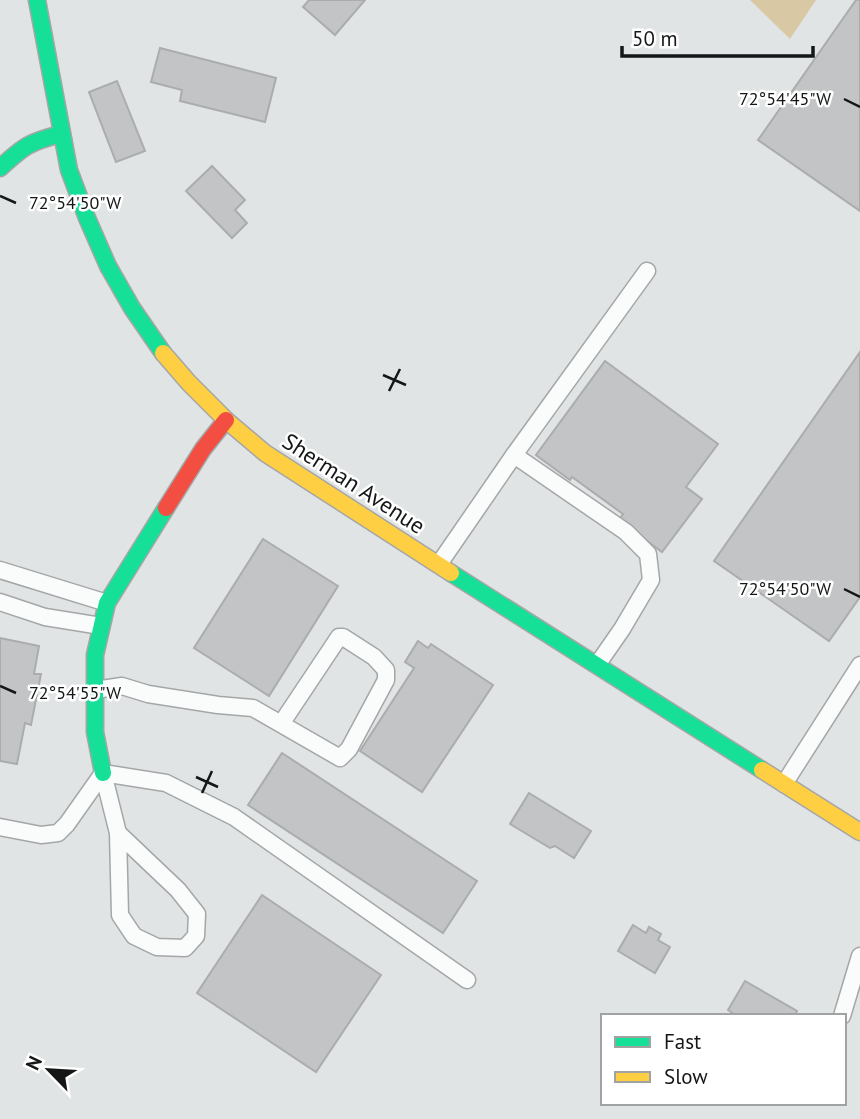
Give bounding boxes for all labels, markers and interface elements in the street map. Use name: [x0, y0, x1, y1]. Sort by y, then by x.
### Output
scale bar: [622, 14, 813, 58]
text: 50 m: [632, 25, 678, 52]
text: 72°54'45"W: [739, 87, 831, 110]
text: 72°54'50"W: [29, 191, 121, 214]
street label: Sherman Avenue: [277, 426, 431, 540]
text: 72°54'50"W: [739, 577, 831, 600]
text: 72°54'55"W: [29, 681, 121, 704]
legend: [601, 1014, 846, 1105]
text: Fast: [664, 1028, 701, 1055]
north arrow: [14, 1035, 84, 1105]
text: N: [20, 1052, 47, 1074]
text: Slow: [664, 1063, 708, 1090]

